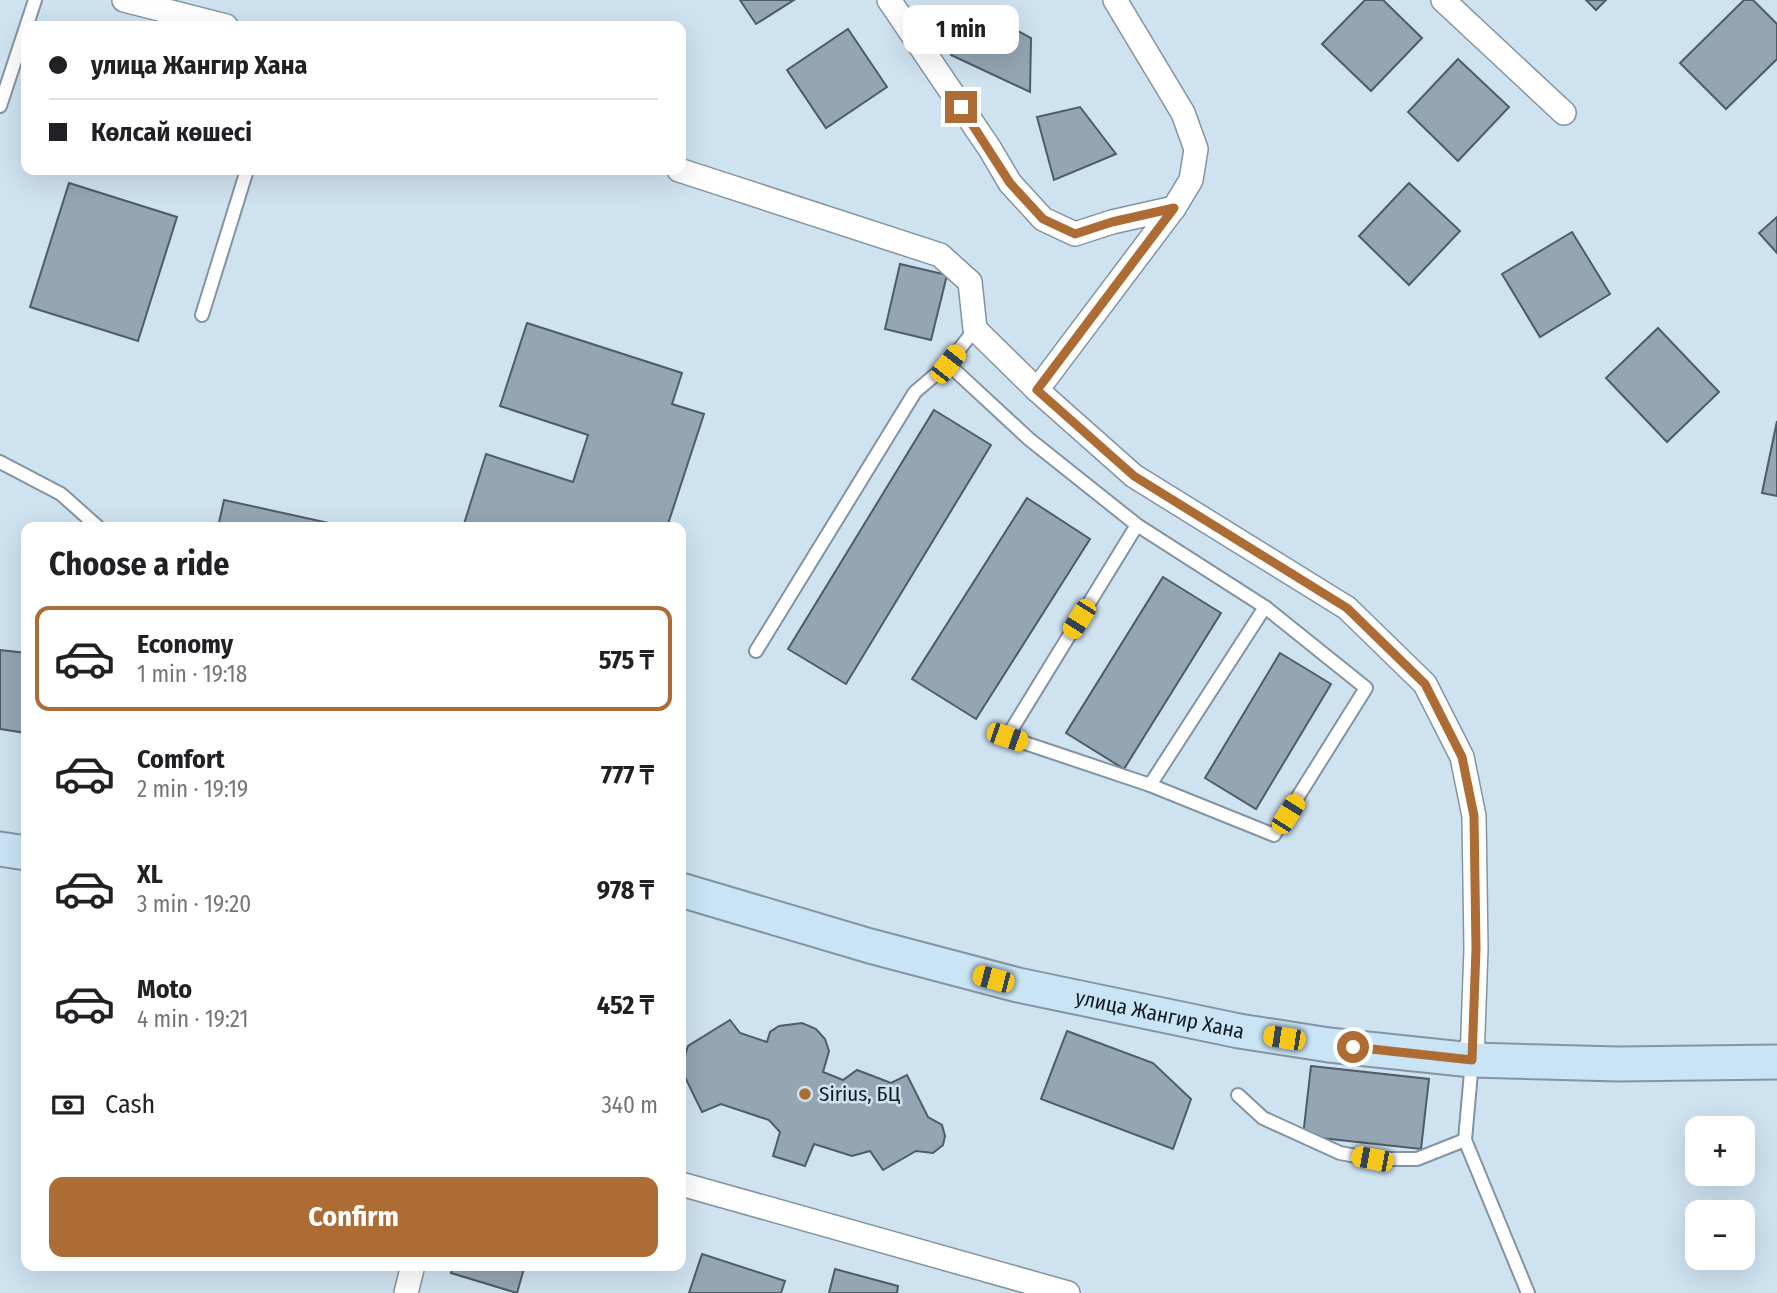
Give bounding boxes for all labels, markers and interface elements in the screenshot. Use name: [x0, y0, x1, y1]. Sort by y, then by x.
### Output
callout: 1 min: [903, 6, 1019, 55]
text: 1 min: [936, 15, 986, 43]
text: улица Жангир Хана: [91, 50, 307, 81]
route end: [945, 91, 977, 123]
text: Көлсай көшесі: [91, 117, 252, 148]
car: [927, 341, 970, 387]
text: Choose a ride: [49, 545, 230, 583]
car: [1059, 596, 1100, 642]
icon: car: [53, 627, 116, 690]
text: Economy: [137, 629, 233, 660]
text: 575 ₸: [599, 645, 654, 676]
text: 1 min · 19:18: [137, 660, 247, 688]
car: [984, 720, 1031, 754]
icon: car: [53, 742, 116, 805]
text: Comfort: [137, 744, 225, 775]
text: 777 ₸: [601, 760, 654, 791]
text: 2 min · 19:19: [137, 775, 248, 803]
car: [1268, 791, 1309, 837]
icon: car: [53, 857, 116, 920]
text: XL: [137, 859, 163, 890]
text: 978 ₸: [597, 875, 654, 906]
text: 3 min · 19:20: [137, 890, 251, 918]
car: [970, 963, 1017, 995]
icon: car: [53, 972, 116, 1035]
text: Moto: [137, 974, 192, 1005]
street label: улица Жангир Хана: [1073, 984, 1247, 1045]
text: 452 ₸: [597, 990, 654, 1021]
text: 4 min · 19:21: [137, 1005, 248, 1033]
car: [1262, 1024, 1307, 1052]
route start: [1337, 1031, 1369, 1063]
place label: Sirius, БЦ: [819, 1081, 901, 1107]
icon: cash: [49, 1086, 87, 1124]
marker: Sirius, БЦ: [797, 1086, 813, 1102]
text: Cash: [105, 1089, 155, 1120]
text: 340 m: [602, 1091, 658, 1119]
map controls: [1685, 1116, 1755, 1270]
button: +: [1685, 1116, 1755, 1186]
car: [1350, 1145, 1395, 1173]
button: Confirm: [49, 1177, 658, 1257]
button: −: [1685, 1200, 1755, 1270]

